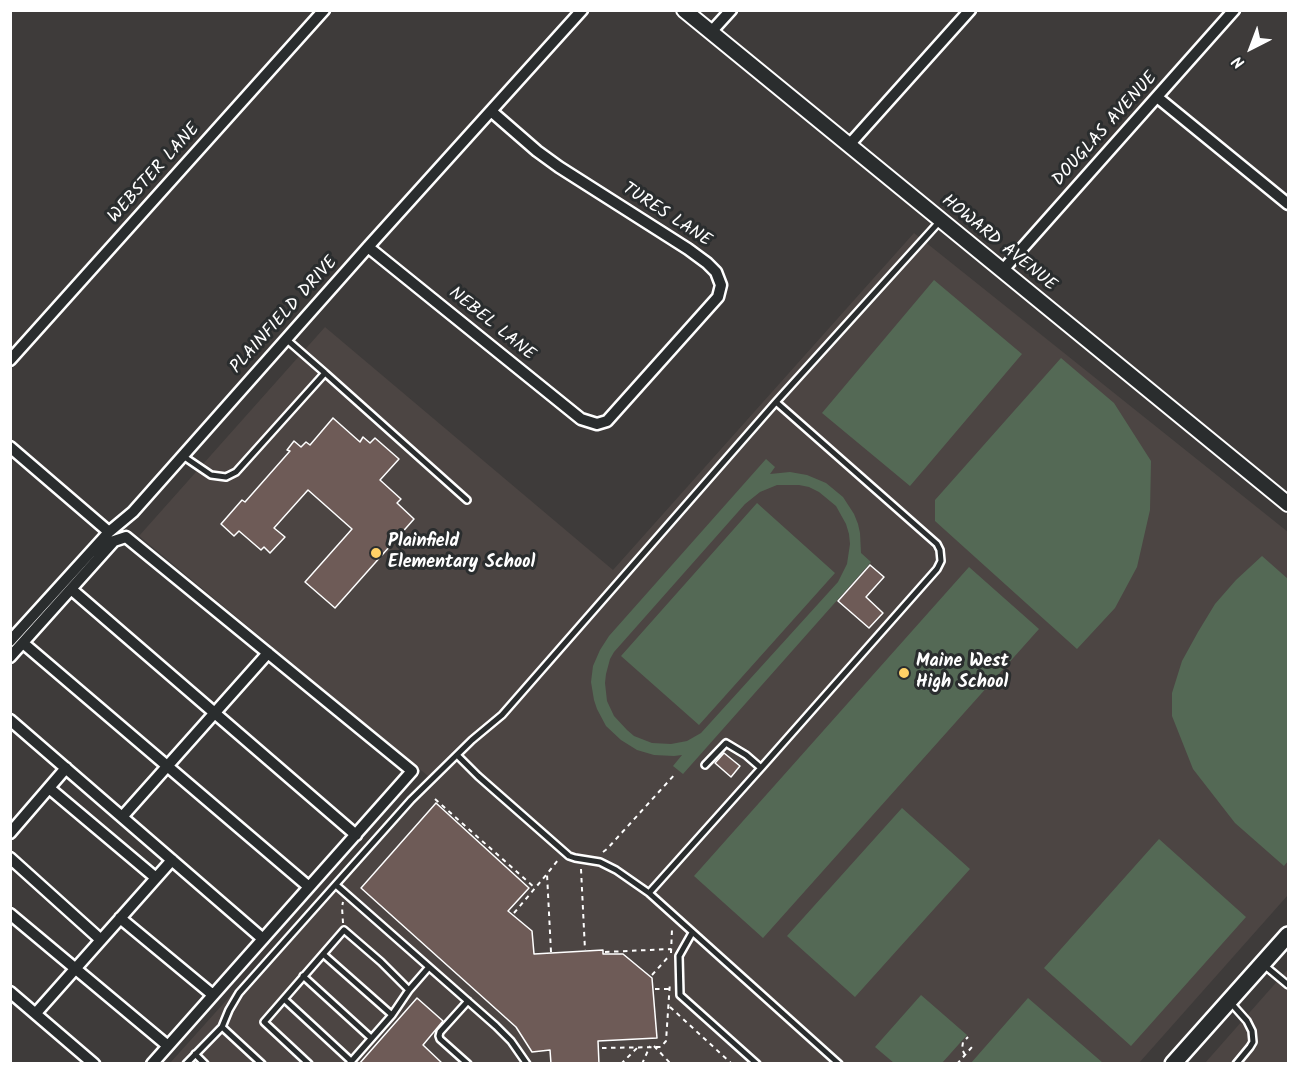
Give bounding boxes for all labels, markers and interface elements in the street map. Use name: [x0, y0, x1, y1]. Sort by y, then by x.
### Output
north arrow: [1221, 18, 1281, 78]
text: N: [1227, 49, 1251, 74]
street label: DOUGLAS AVENUE: [1049, 68, 1163, 192]
street label: WEBSTER LANE: [104, 120, 206, 228]
street label: TURES LANE: [617, 179, 715, 253]
street label: HOWARD AVENUE: [936, 191, 1060, 297]
street label: PLAINFIELD DRIVE: [227, 253, 343, 379]
street label: NEBEL LANE: [443, 283, 539, 367]
place label: Plainfield Elementary School: [388, 532, 535, 574]
marker: Plainfield Elementary School: [369, 546, 383, 560]
place label: Maine West High School: [916, 652, 1009, 694]
marker: Maine West High School: [897, 666, 911, 680]

